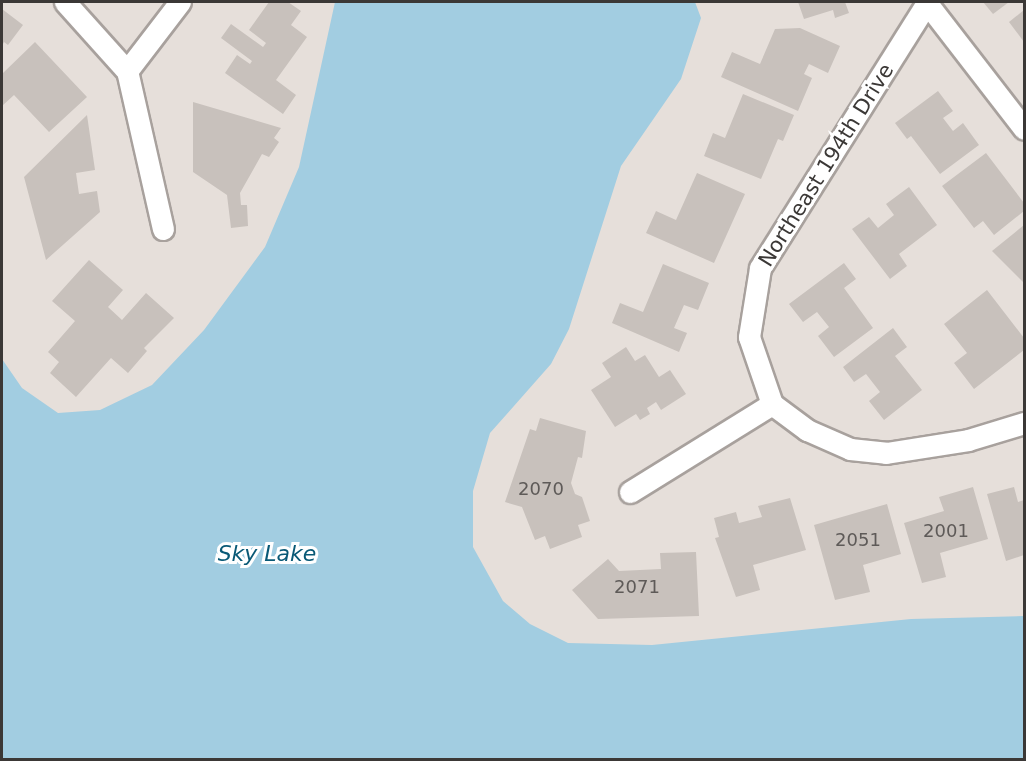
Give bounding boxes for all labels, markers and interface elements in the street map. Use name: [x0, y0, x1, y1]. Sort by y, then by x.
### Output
street label: Northeast 194th Drive: [753, 59, 899, 271]
house number: 2070: [518, 478, 564, 500]
house number: 2001: [923, 520, 969, 542]
house number: 2051: [835, 529, 881, 551]
water label: Sky Lake: [218, 541, 316, 567]
house number: 2071: [614, 576, 660, 598]

